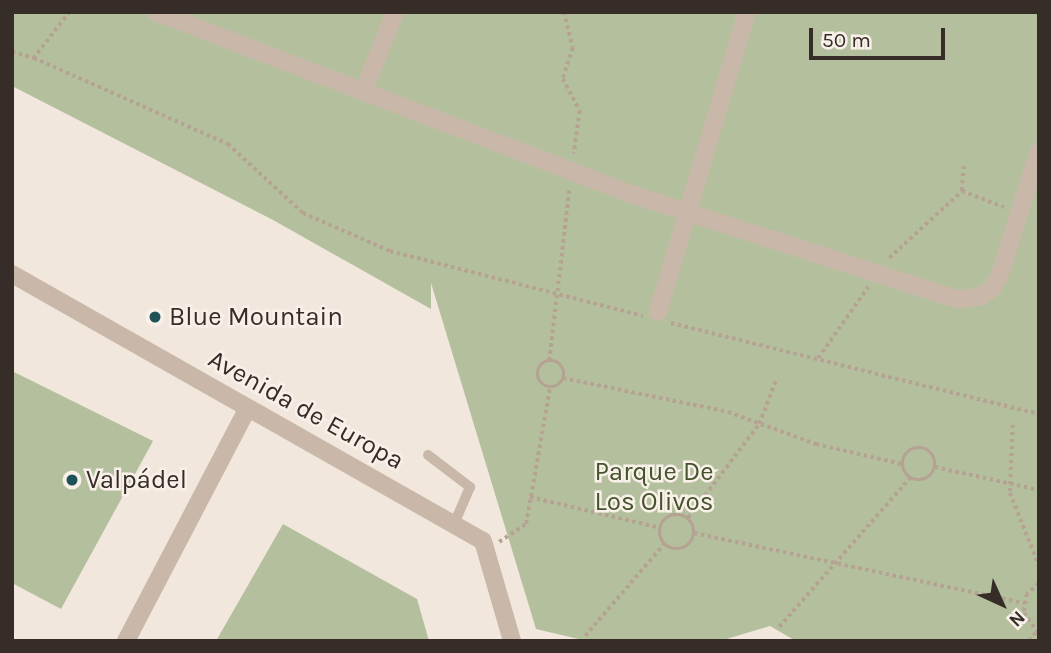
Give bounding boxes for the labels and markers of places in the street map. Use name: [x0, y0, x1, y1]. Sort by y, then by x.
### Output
place label: Blue Mountain: [169, 301, 343, 333]
marker: Blue Mountain: [147, 309, 163, 325]
place label: Valpádel: [86, 464, 187, 496]
marker: Valpádel: [64, 472, 80, 488]

